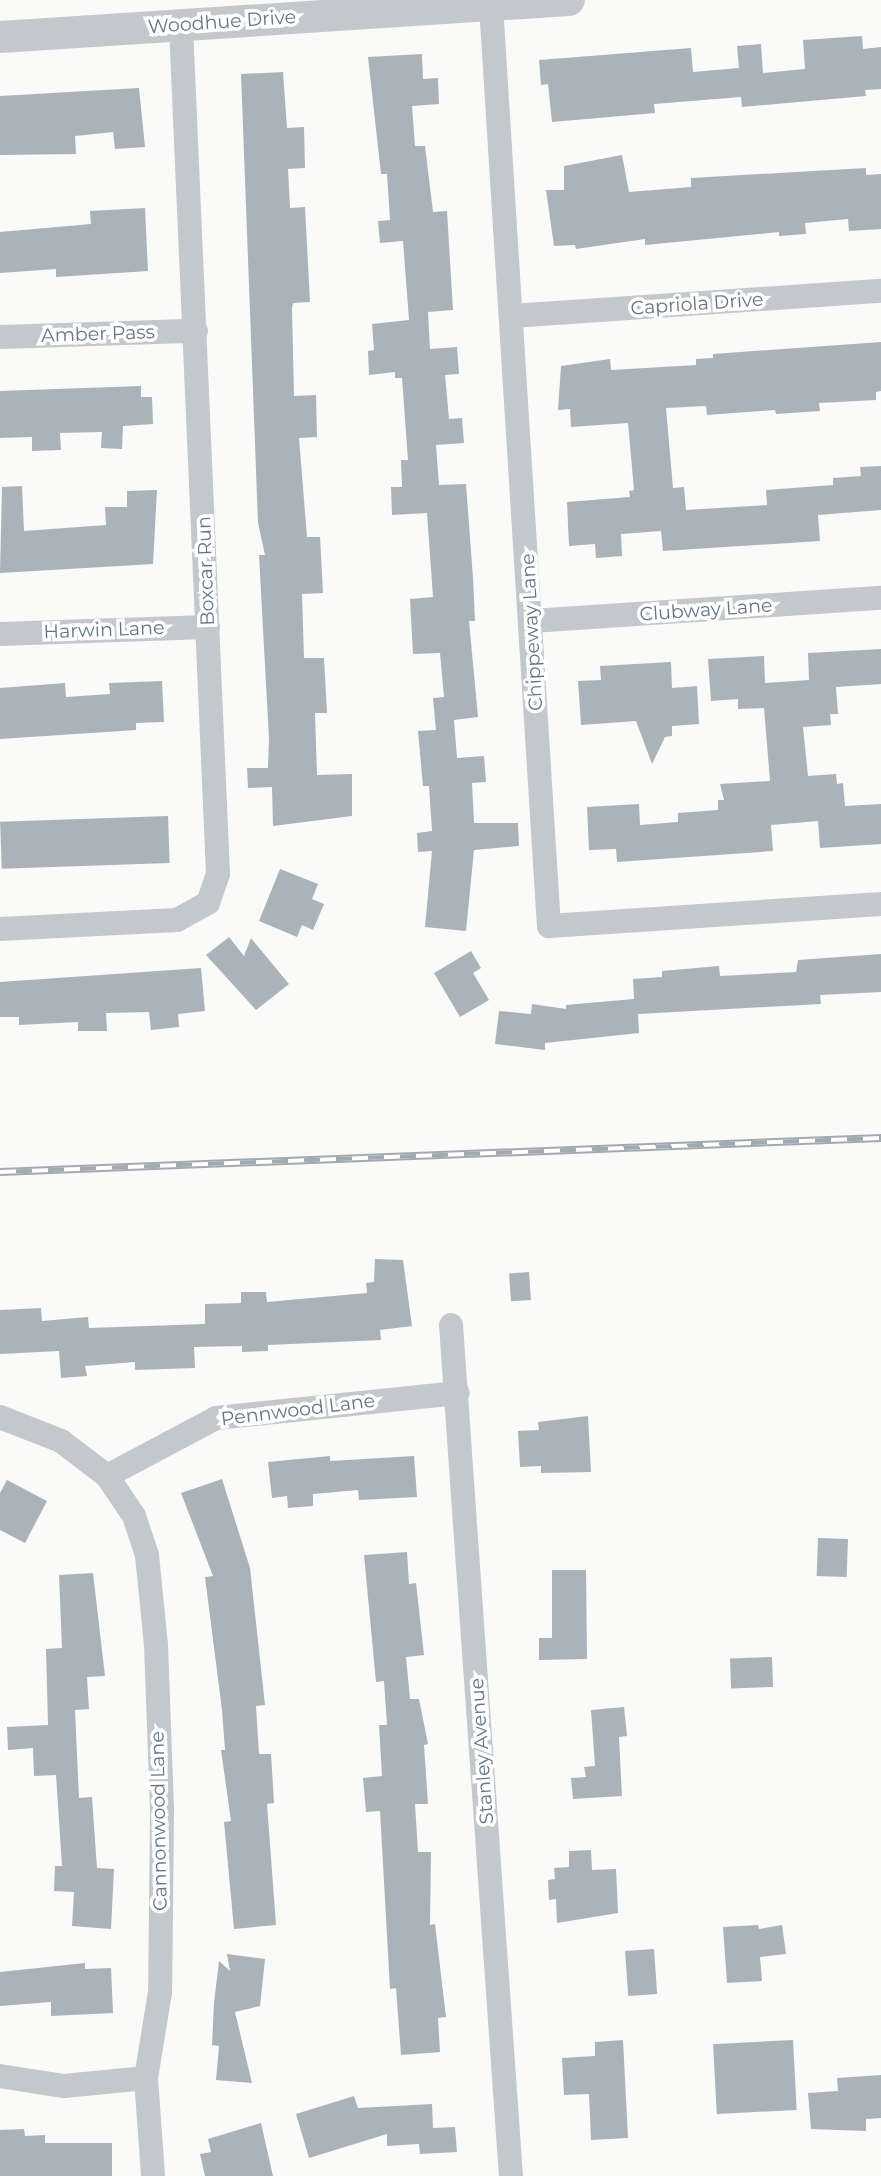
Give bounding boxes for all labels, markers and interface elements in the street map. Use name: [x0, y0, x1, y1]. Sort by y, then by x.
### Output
street label: Woodhue Drive: [147, 5, 297, 39]
street label: Capriola Drive: [630, 288, 764, 320]
street label: Amber Pass: [41, 321, 155, 347]
street label: Boxcar Run: [193, 516, 219, 626]
street label: Chippeway Lane: [516, 553, 548, 711]
street label: Clubway Lane: [639, 594, 773, 626]
street label: Harwin Lane: [43, 616, 165, 644]
street label: Pennwood Lane: [220, 1389, 376, 1431]
street label: Stanley Avenue: [466, 1677, 498, 1825]
street label: Cannonwood Lane: [146, 1731, 172, 1911]

